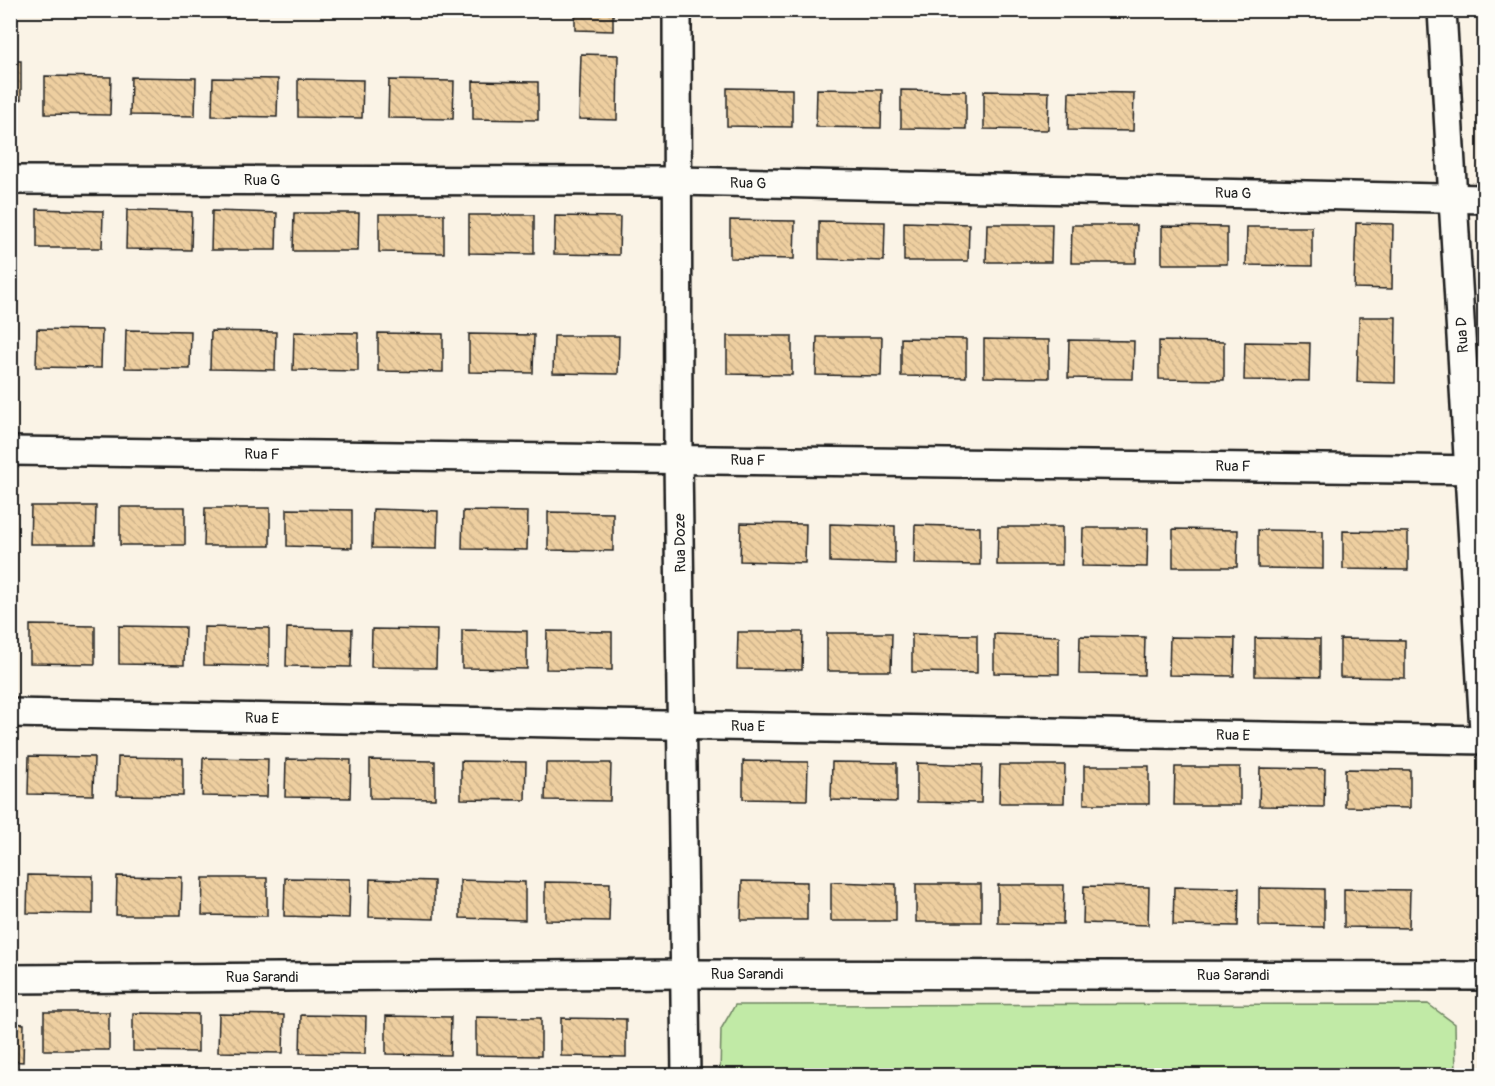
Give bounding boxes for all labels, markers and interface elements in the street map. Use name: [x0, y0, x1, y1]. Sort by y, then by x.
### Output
street label: Rua G: [244, 171, 280, 190]
street label: Rua G: [730, 174, 766, 193]
street label: Rua G: [1215, 184, 1251, 203]
street label: Rua D: [1452, 317, 1473, 353]
street label: Rua F: [244, 445, 280, 464]
street label: Rua F: [730, 451, 766, 470]
street label: Rua F: [1215, 457, 1251, 476]
street label: Rua Doze: [670, 513, 691, 573]
street label: Rua E: [245, 709, 279, 728]
street label: Rua E: [731, 717, 765, 736]
street label: Rua E: [1216, 726, 1250, 745]
street label: Rua Sarandi: [711, 965, 784, 984]
street label: Rua Sarandi: [1197, 966, 1270, 985]
street label: Rua Sarandi: [226, 968, 299, 987]

